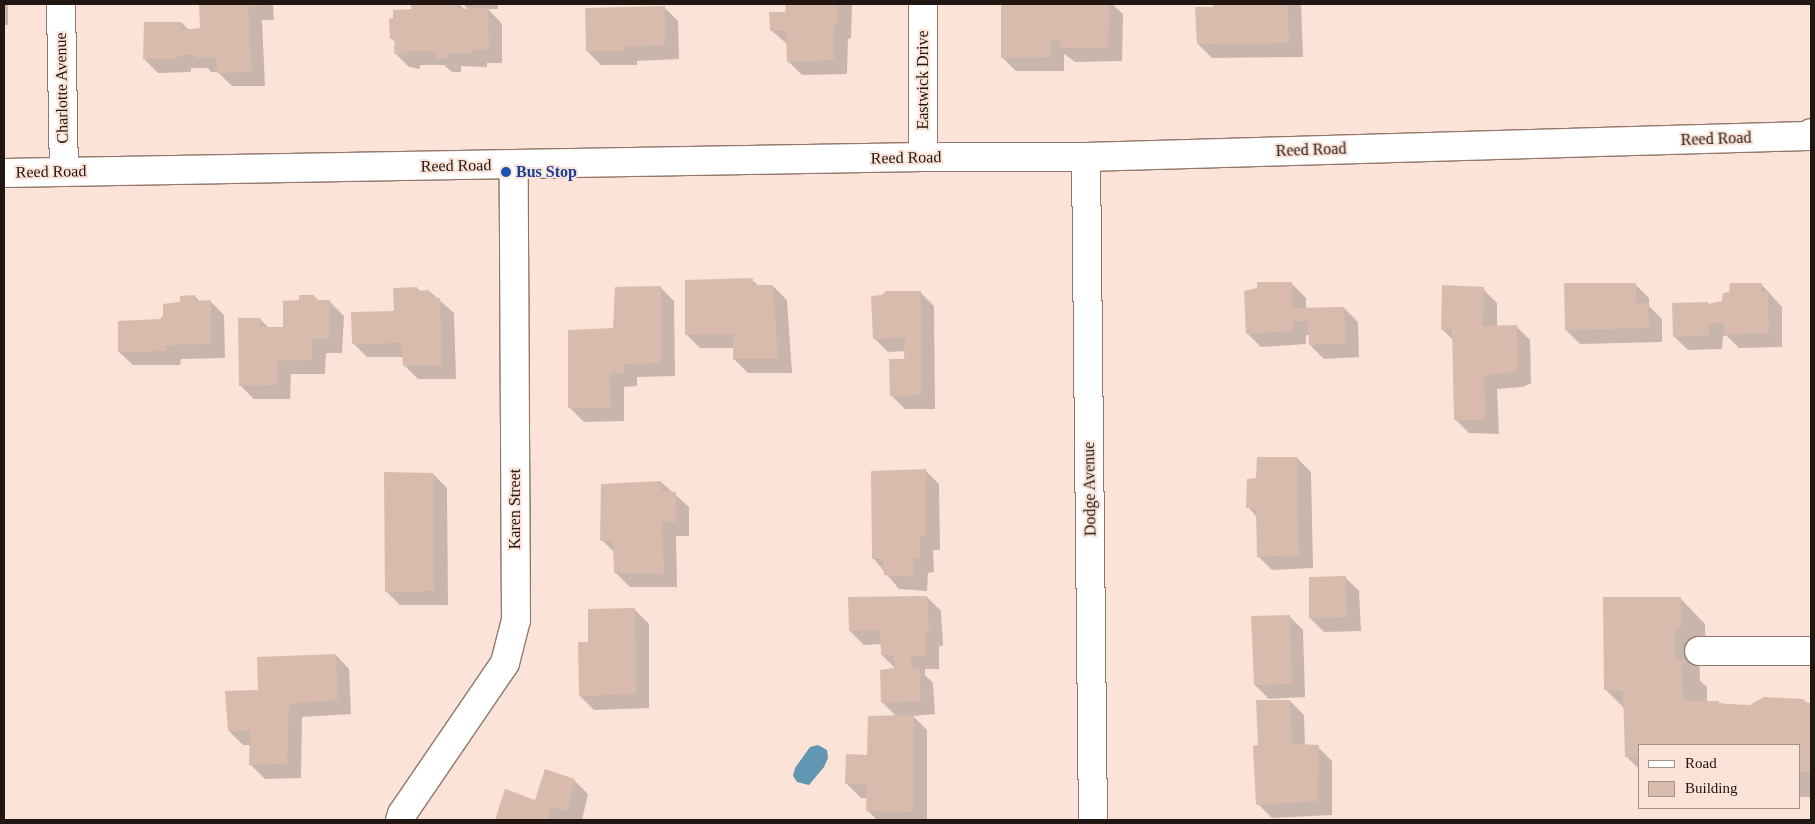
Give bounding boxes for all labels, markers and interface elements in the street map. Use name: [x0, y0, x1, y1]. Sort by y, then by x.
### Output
street label: Eastwick Drive: [913, 30, 933, 130]
street label: Charlotte Avenue: [51, 32, 73, 144]
street label: Reed Road: [1680, 128, 1752, 150]
street label: Reed Road: [1275, 139, 1347, 161]
street label: Reed Road: [871, 148, 941, 168]
street label: Reed Road: [421, 156, 491, 176]
street label: Reed Road: [16, 162, 86, 182]
place label: Bus Stop: [516, 162, 577, 182]
marker: Bus Stop: [500, 166, 512, 178]
street label: Dodge Avenue: [1080, 441, 1100, 537]
street label: Karen Street: [505, 469, 525, 549]
legend: [1638, 744, 1800, 809]
text: Road: [1685, 755, 1717, 771]
text: Building: [1685, 780, 1738, 796]

